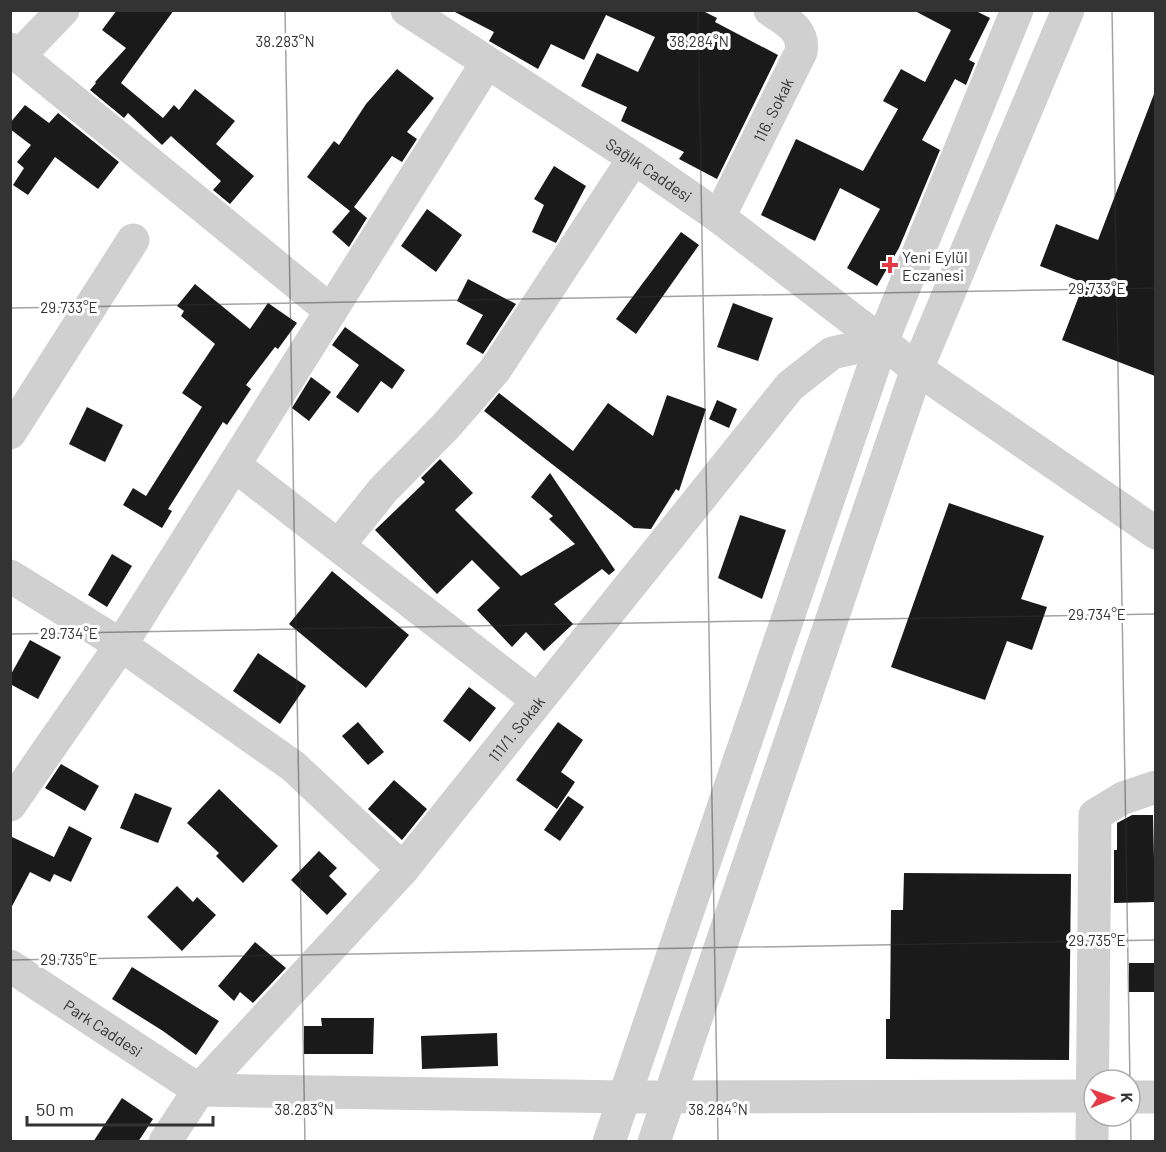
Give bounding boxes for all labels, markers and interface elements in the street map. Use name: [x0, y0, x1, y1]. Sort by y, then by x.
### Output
text: 38.283°N: [255, 32, 315, 50]
text: 38.284°N: [669, 32, 729, 50]
street label: 116. Sokak: [748, 74, 796, 145]
street label: Sağlık Caddesi: [603, 133, 696, 205]
place label: Yeni Eylül Eczanesi: [902, 247, 968, 284]
marker: Yeni Eylül Eczanesi: [883, 258, 897, 272]
text: 29.733°E: [1068, 279, 1126, 297]
text: 29.733°E: [40, 298, 98, 316]
text: 29.734°E: [1068, 605, 1126, 623]
text: 29.734°E: [40, 624, 98, 642]
street label: 111/1. Sokak: [484, 692, 548, 765]
text: 29.735°E: [1068, 931, 1126, 949]
text: 29.735°E: [40, 950, 98, 968]
street label: Park Caddesi: [61, 995, 147, 1060]
north arrow: [1082, 1068, 1142, 1128]
scale bar: [27, 1089, 213, 1127]
text: K: [1118, 1093, 1137, 1103]
text: 50 m: [36, 1098, 74, 1120]
text: 38.283°N: [274, 1100, 334, 1118]
text: 38.284°N: [688, 1100, 748, 1118]

